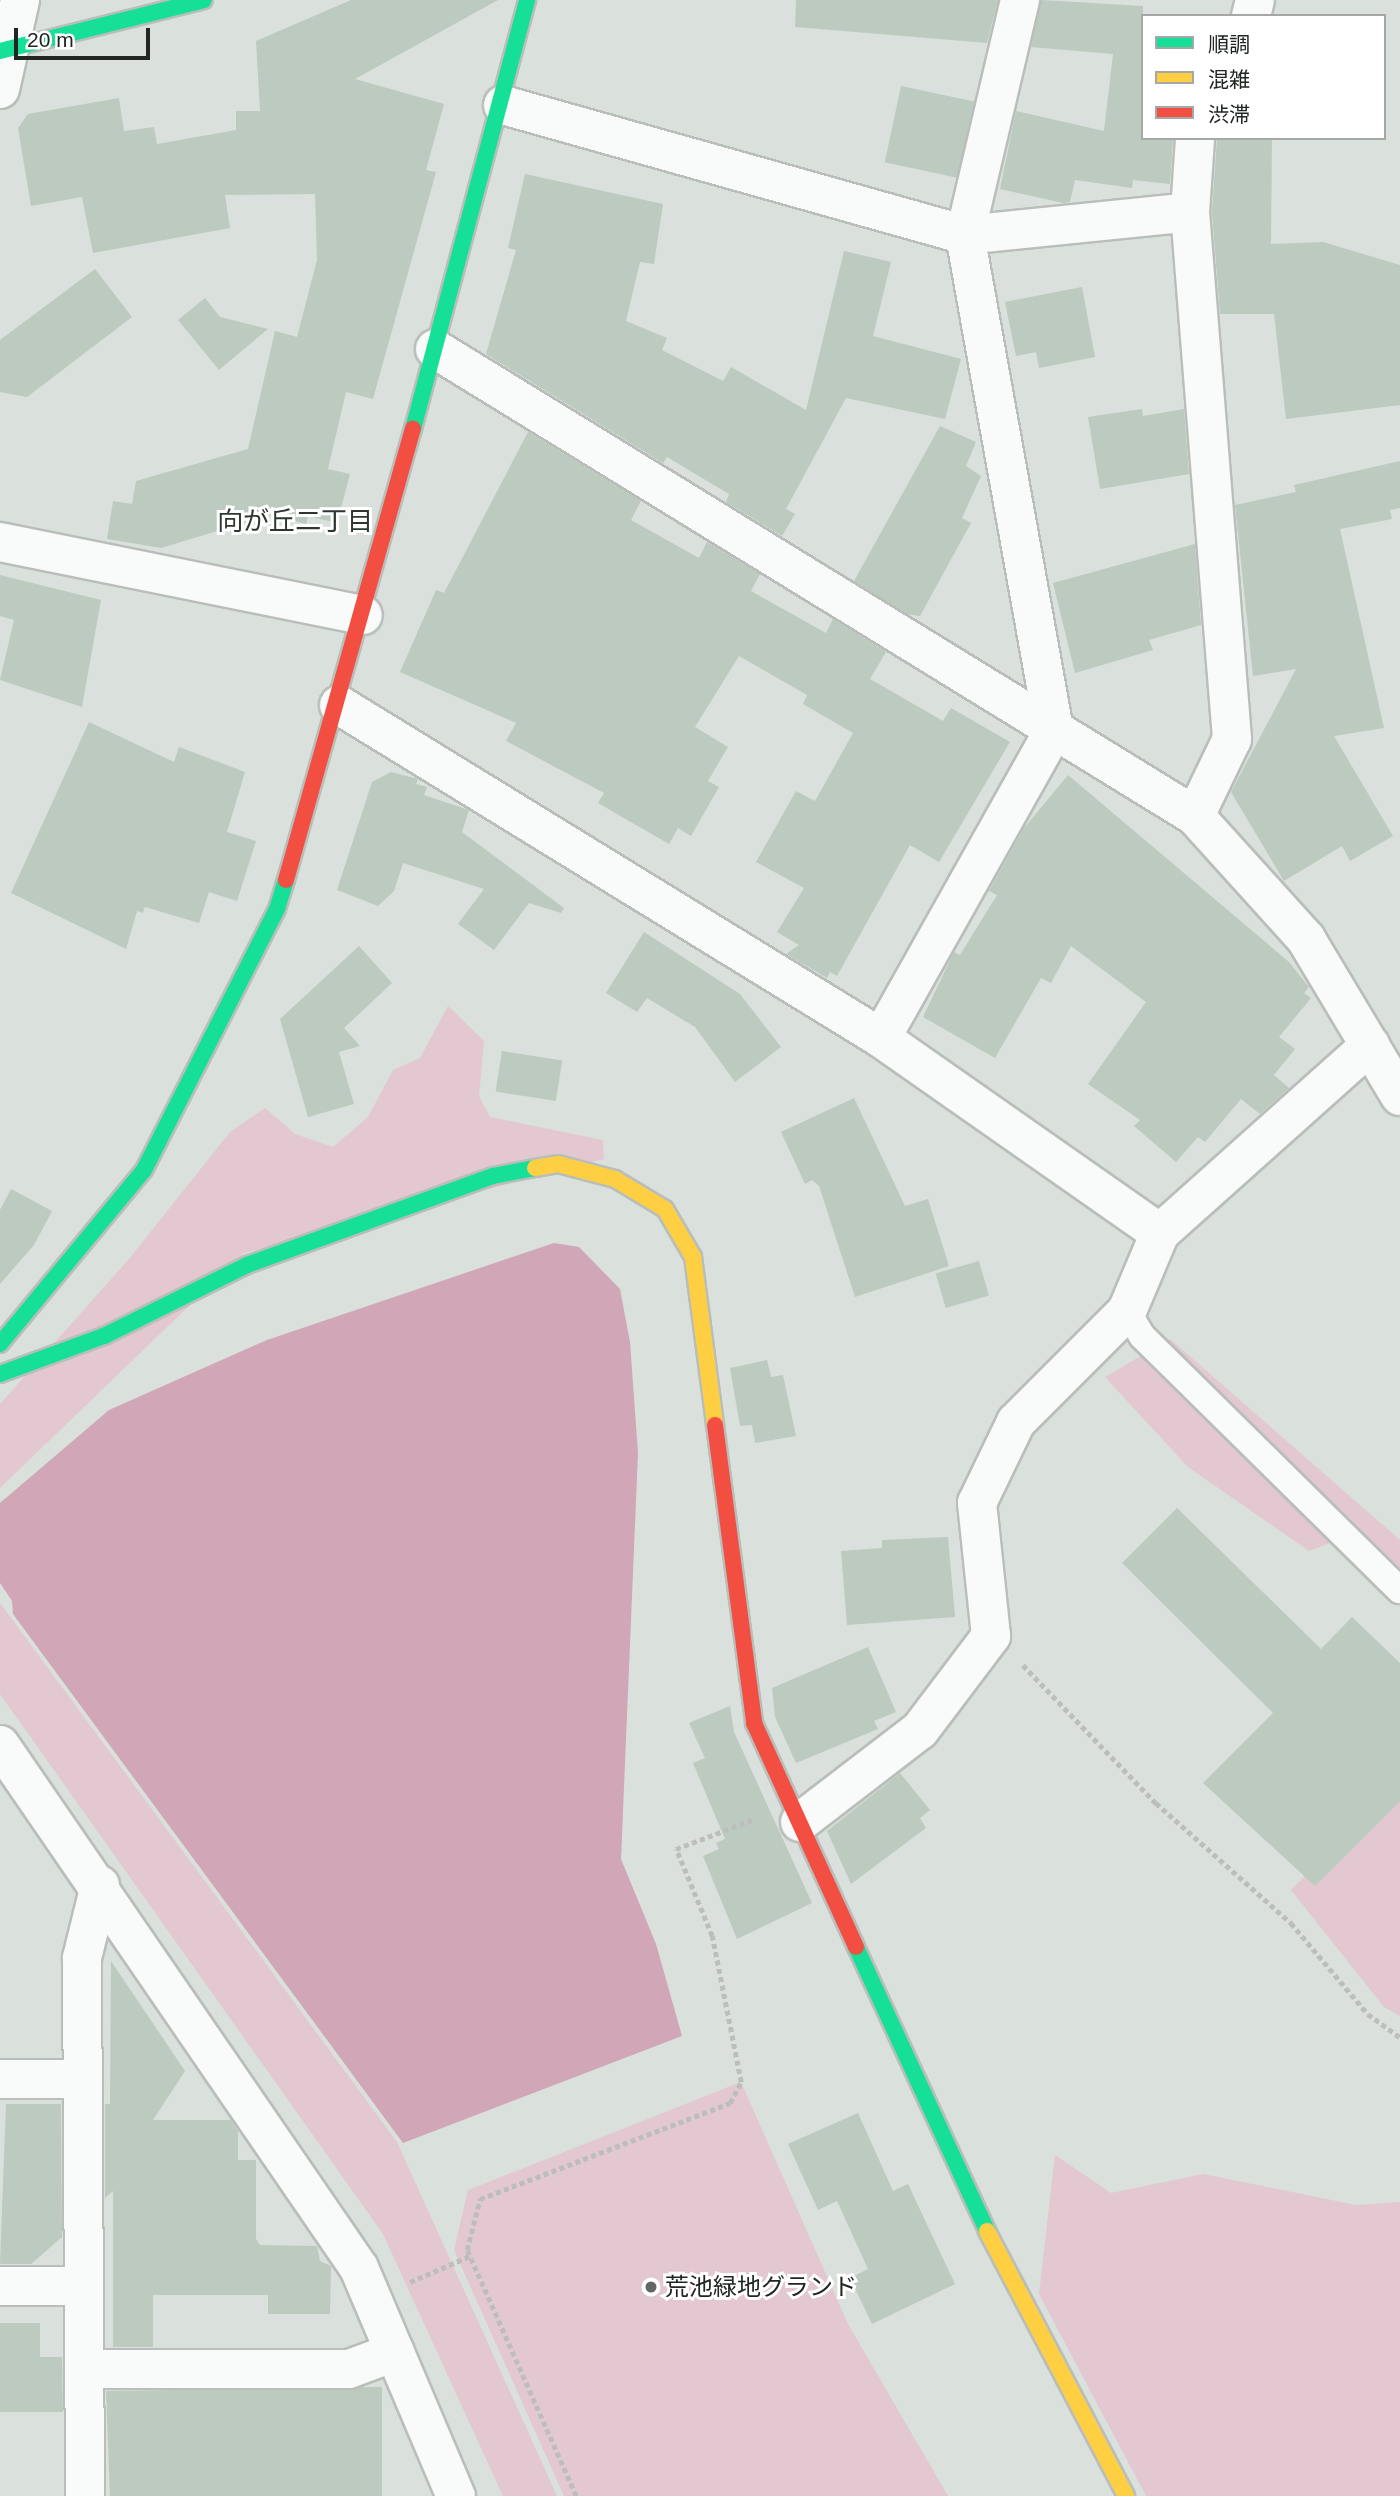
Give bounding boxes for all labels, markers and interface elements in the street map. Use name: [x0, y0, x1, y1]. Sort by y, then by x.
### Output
scale bar: [18, 14, 154, 58]
legend: [1141, 14, 1386, 140]
text: 20 m: [27, 28, 74, 51]
text: 順調: [1208, 33, 1250, 56]
text: 混雑: [1208, 68, 1250, 91]
text: 渋滞: [1208, 103, 1250, 126]
district label: 向が丘二丁目: [217, 506, 373, 538]
place label: 荒池緑地グランド: [665, 2273, 857, 2301]
marker: 荒池緑地グランド: [643, 2279, 659, 2295]

